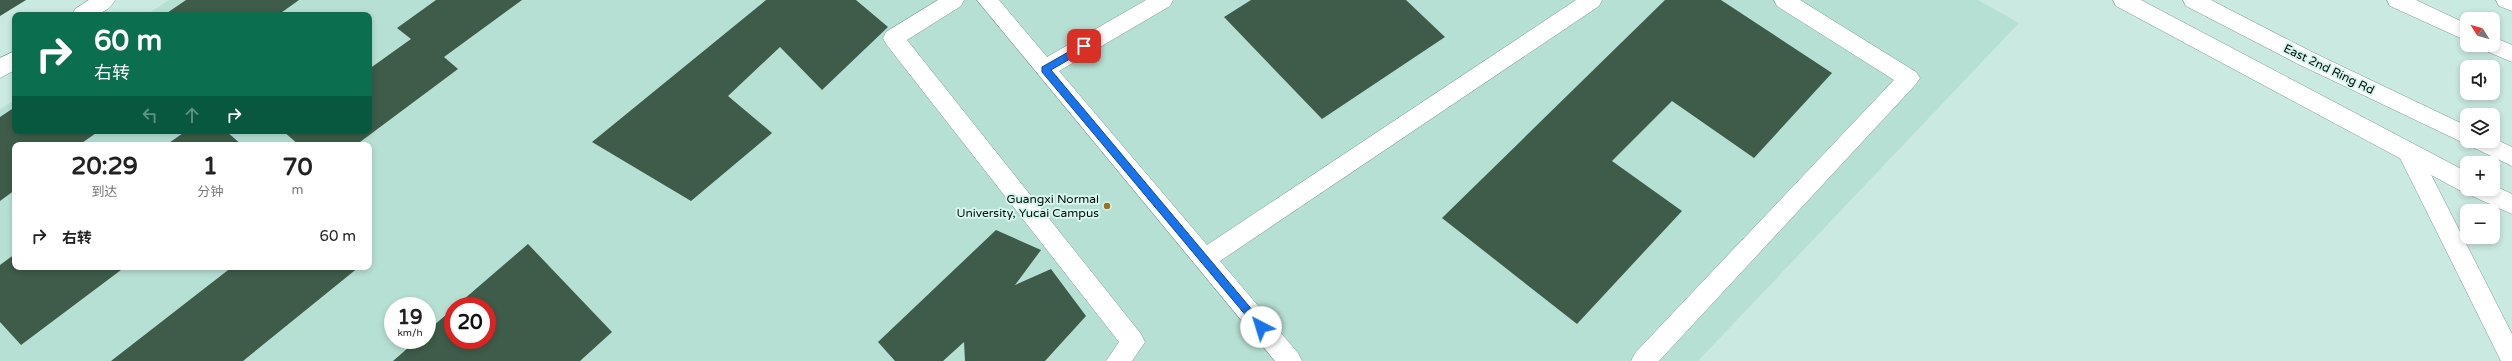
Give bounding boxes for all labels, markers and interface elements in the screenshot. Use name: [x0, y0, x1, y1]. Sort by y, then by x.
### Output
north arrow: [2460, 12, 2500, 52]
map controls: [2460, 12, 2500, 244]
text: 60 m: [94, 24, 162, 58]
icon: right: [28, 28, 80, 80]
pin: [1067, 29, 1101, 63]
icon: arrive: [1073, 35, 1095, 57]
street label: East 2nd Ring Rd: [2281, 41, 2377, 97]
button: sound: [2460, 60, 2500, 100]
text: 右转: [94, 62, 130, 84]
icon: left: [139, 104, 161, 126]
icon: ahead: [181, 104, 203, 126]
icon: right: [223, 104, 245, 126]
button: layers: [2460, 108, 2500, 148]
text: 20:29: [71, 152, 138, 181]
text: 1: [203, 152, 218, 181]
text: 70: [282, 153, 313, 182]
button: +: [2460, 156, 2500, 196]
text: m: [292, 182, 304, 198]
text: 到达: [92, 184, 118, 200]
text: 分钟: [197, 184, 223, 200]
place label: Guangxi Normal University, Yucai Campus: [957, 192, 1099, 220]
marker: Guangxi Normal University, Yucai Campus: [1102, 201, 1112, 211]
button: −: [2460, 204, 2500, 244]
icon: right: [28, 225, 50, 247]
text: 60 m: [319, 227, 356, 245]
text: 右转: [62, 229, 92, 247]
speed limit sign: 20: [444, 297, 496, 349]
text: 19: [397, 306, 423, 330]
position arrow: [1240, 306, 1282, 348]
text: km/h: [397, 327, 423, 339]

